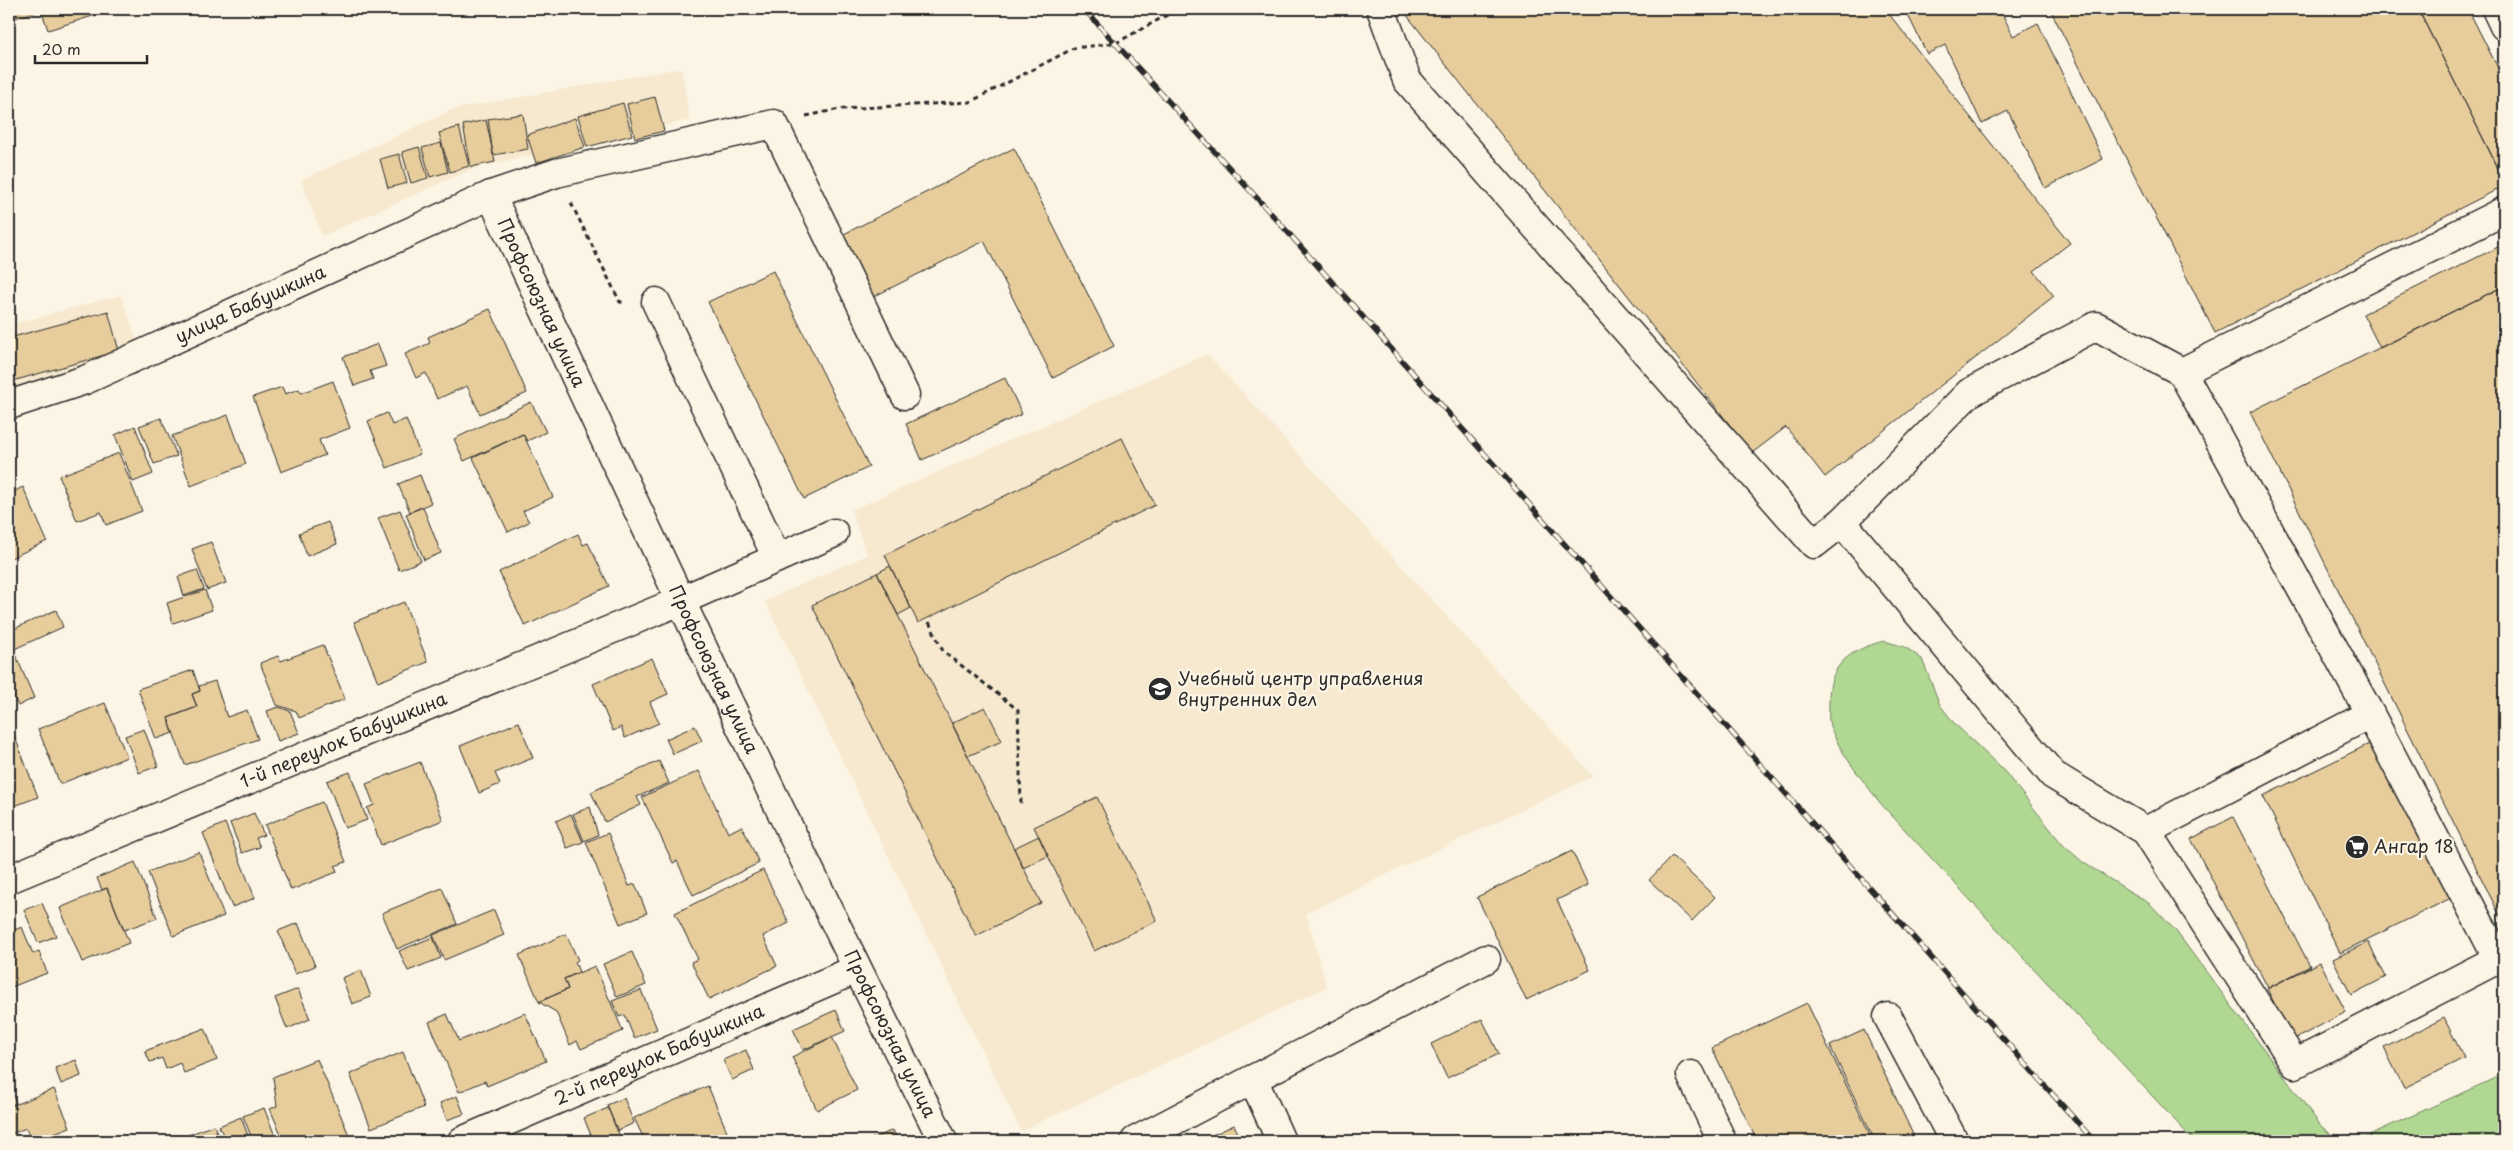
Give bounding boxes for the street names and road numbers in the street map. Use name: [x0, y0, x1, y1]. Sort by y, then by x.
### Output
street label: Профсоюзная улица: [491, 213, 594, 392]
street label: улица Бабушкина: [170, 257, 330, 349]
street label: Профсоюзная улица: [663, 580, 767, 758]
street label: 1-й переулок Бабушкина: [235, 684, 451, 794]
street label: Профсоюзная улица: [838, 945, 944, 1122]
street label: 2-й переулок Бабушкина: [549, 996, 768, 1111]

